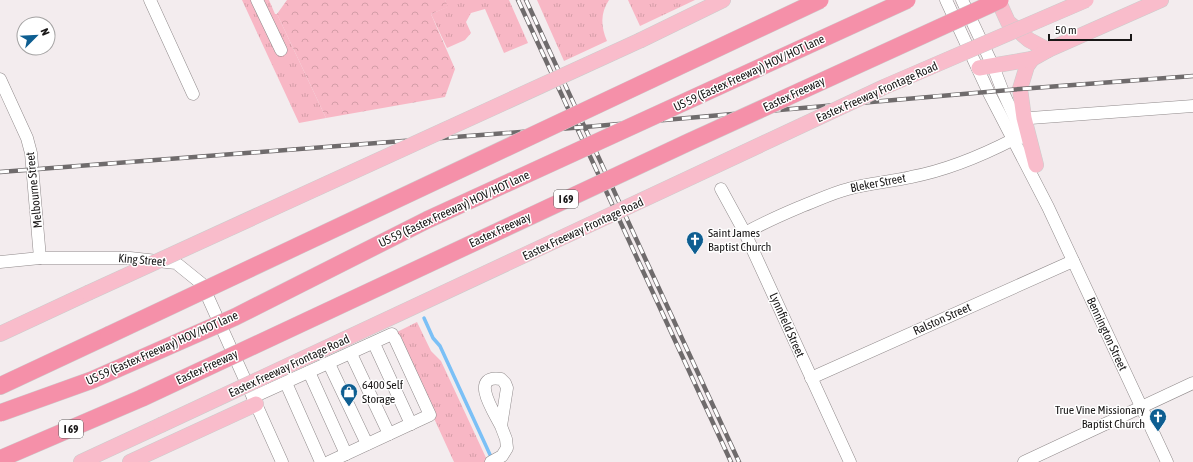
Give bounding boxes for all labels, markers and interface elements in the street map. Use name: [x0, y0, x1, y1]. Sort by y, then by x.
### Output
north arrow: [16, 16, 56, 56]
scale bar: [1049, 16, 1131, 42]
text: 50 m: [1055, 23, 1077, 37]
text: N: [38, 27, 52, 37]
street label: US 59 (Eastex Freeway) HOV/HOT lane: [671, 32, 827, 114]
street label: Eastex Freeway Frontage Road: [814, 59, 940, 125]
street label: Eastex Freeway: [761, 73, 827, 115]
street label: Melbourne Street: [23, 151, 45, 229]
street label: US 59 (Eastex Freeway) HOV/HOT lane: [376, 168, 532, 250]
street label: Bleker Street: [849, 171, 907, 195]
road number: I 69: [554, 190, 578, 208]
street label: Eastex Freeway Frontage Road: [520, 195, 646, 263]
street label: Eastex Freeway: [467, 209, 533, 251]
place label: Saint James Baptist Church: [708, 226, 771, 254]
church icon: Saint James Baptist Church: [685, 230, 705, 255]
street label: King Street: [118, 251, 167, 269]
street label: Lynnfield Street: [767, 291, 808, 360]
street label: Bennington Street: [1084, 295, 1130, 373]
street label: Ralston Street: [911, 300, 974, 338]
street label: US 59 (Eastex Freeway) HOV/HOT lane: [84, 308, 240, 388]
street label: Eastex Freeway Frontage Road: [226, 332, 352, 400]
street label: Eastex Freeway: [174, 346, 240, 388]
place label: 6400 Self Storage: [362, 378, 404, 406]
shop icon: 6400 Self Storage: [339, 382, 359, 407]
place label: True Vine Missionary Baptist Church: [1055, 403, 1145, 431]
church icon: True Vine Missionary Baptist Church: [1148, 407, 1168, 432]
road number: I 69: [59, 420, 83, 438]

